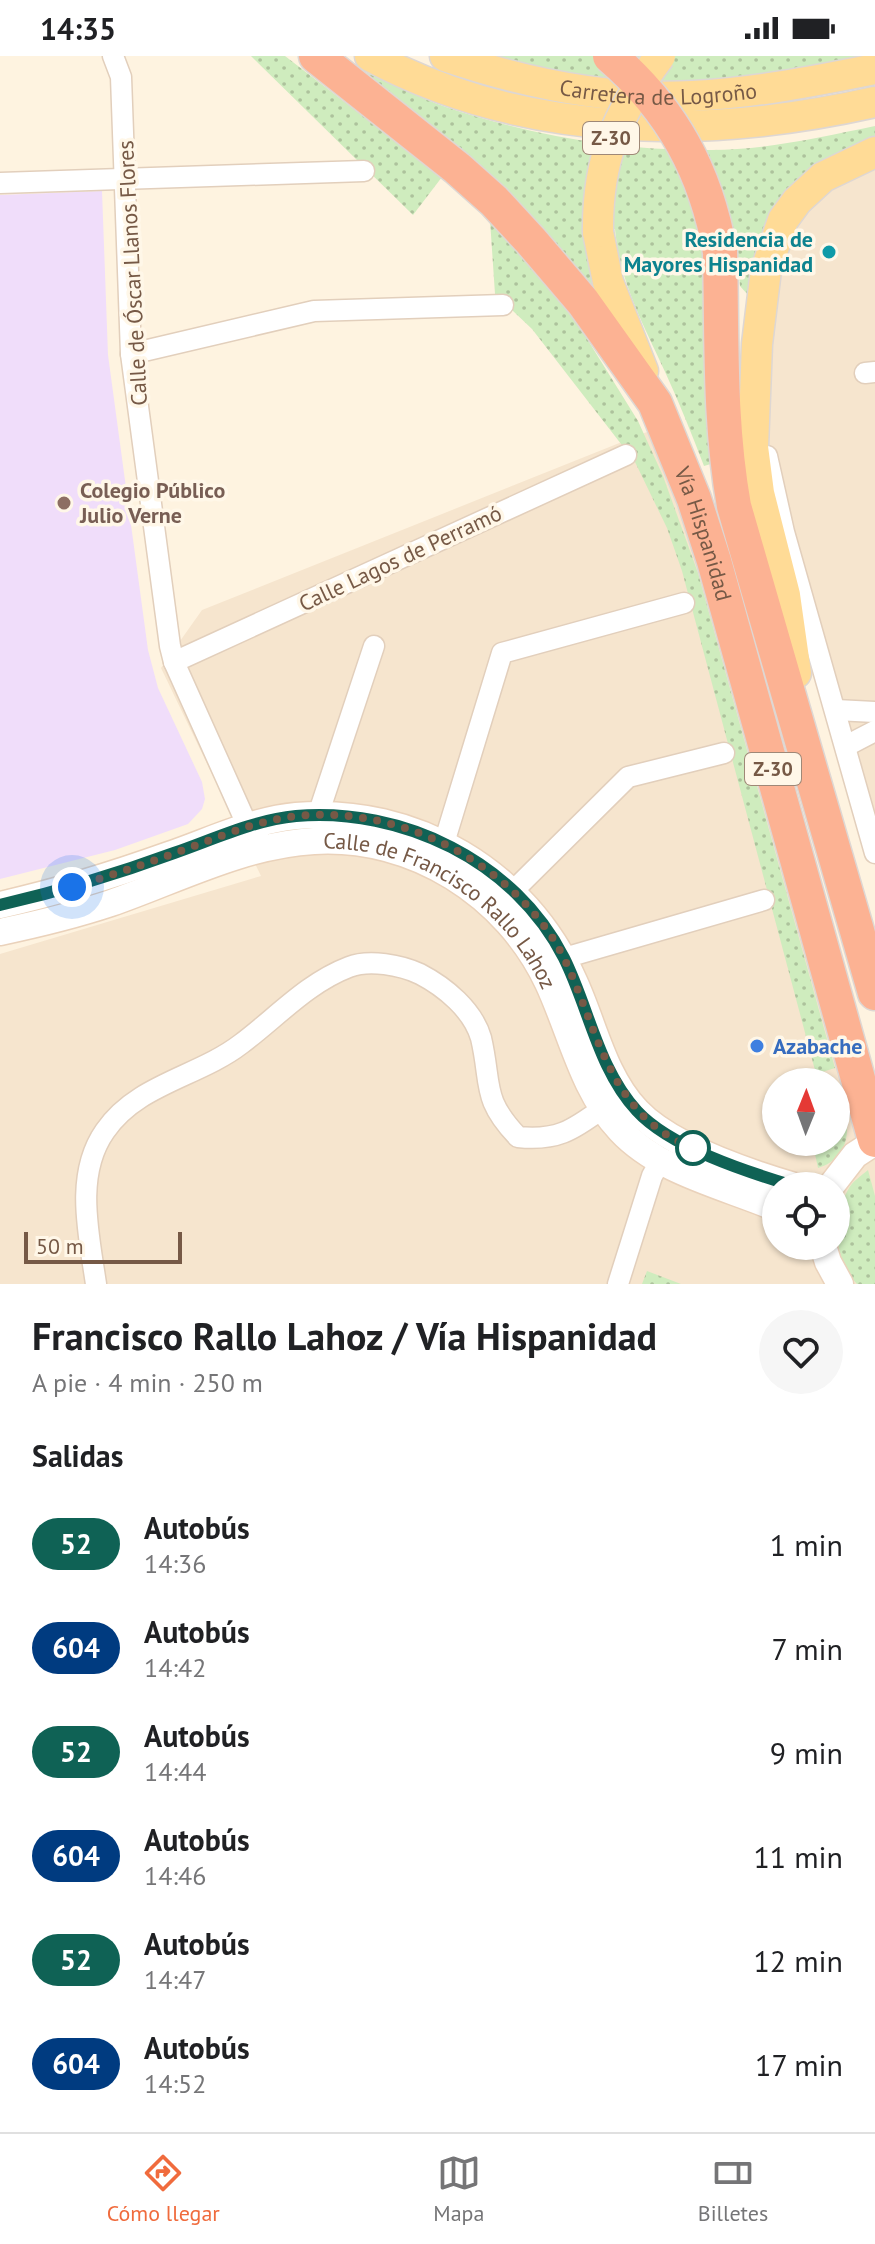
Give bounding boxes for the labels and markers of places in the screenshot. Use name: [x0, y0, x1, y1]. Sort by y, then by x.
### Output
place label: Residencia de Mayores Hispanidad: [624, 225, 813, 278]
marker: Residencia de Mayores Hispanidad: [820, 243, 838, 261]
place label: Colegio Público Julio Verne: [79, 476, 225, 529]
marker: Colegio Público Julio Verne: [55, 494, 73, 512]
place label: Azabache: [773, 1032, 862, 1060]
marker: Azabache: [748, 1037, 766, 1055]
unlabelled marker: [676, 1131, 710, 1165]

